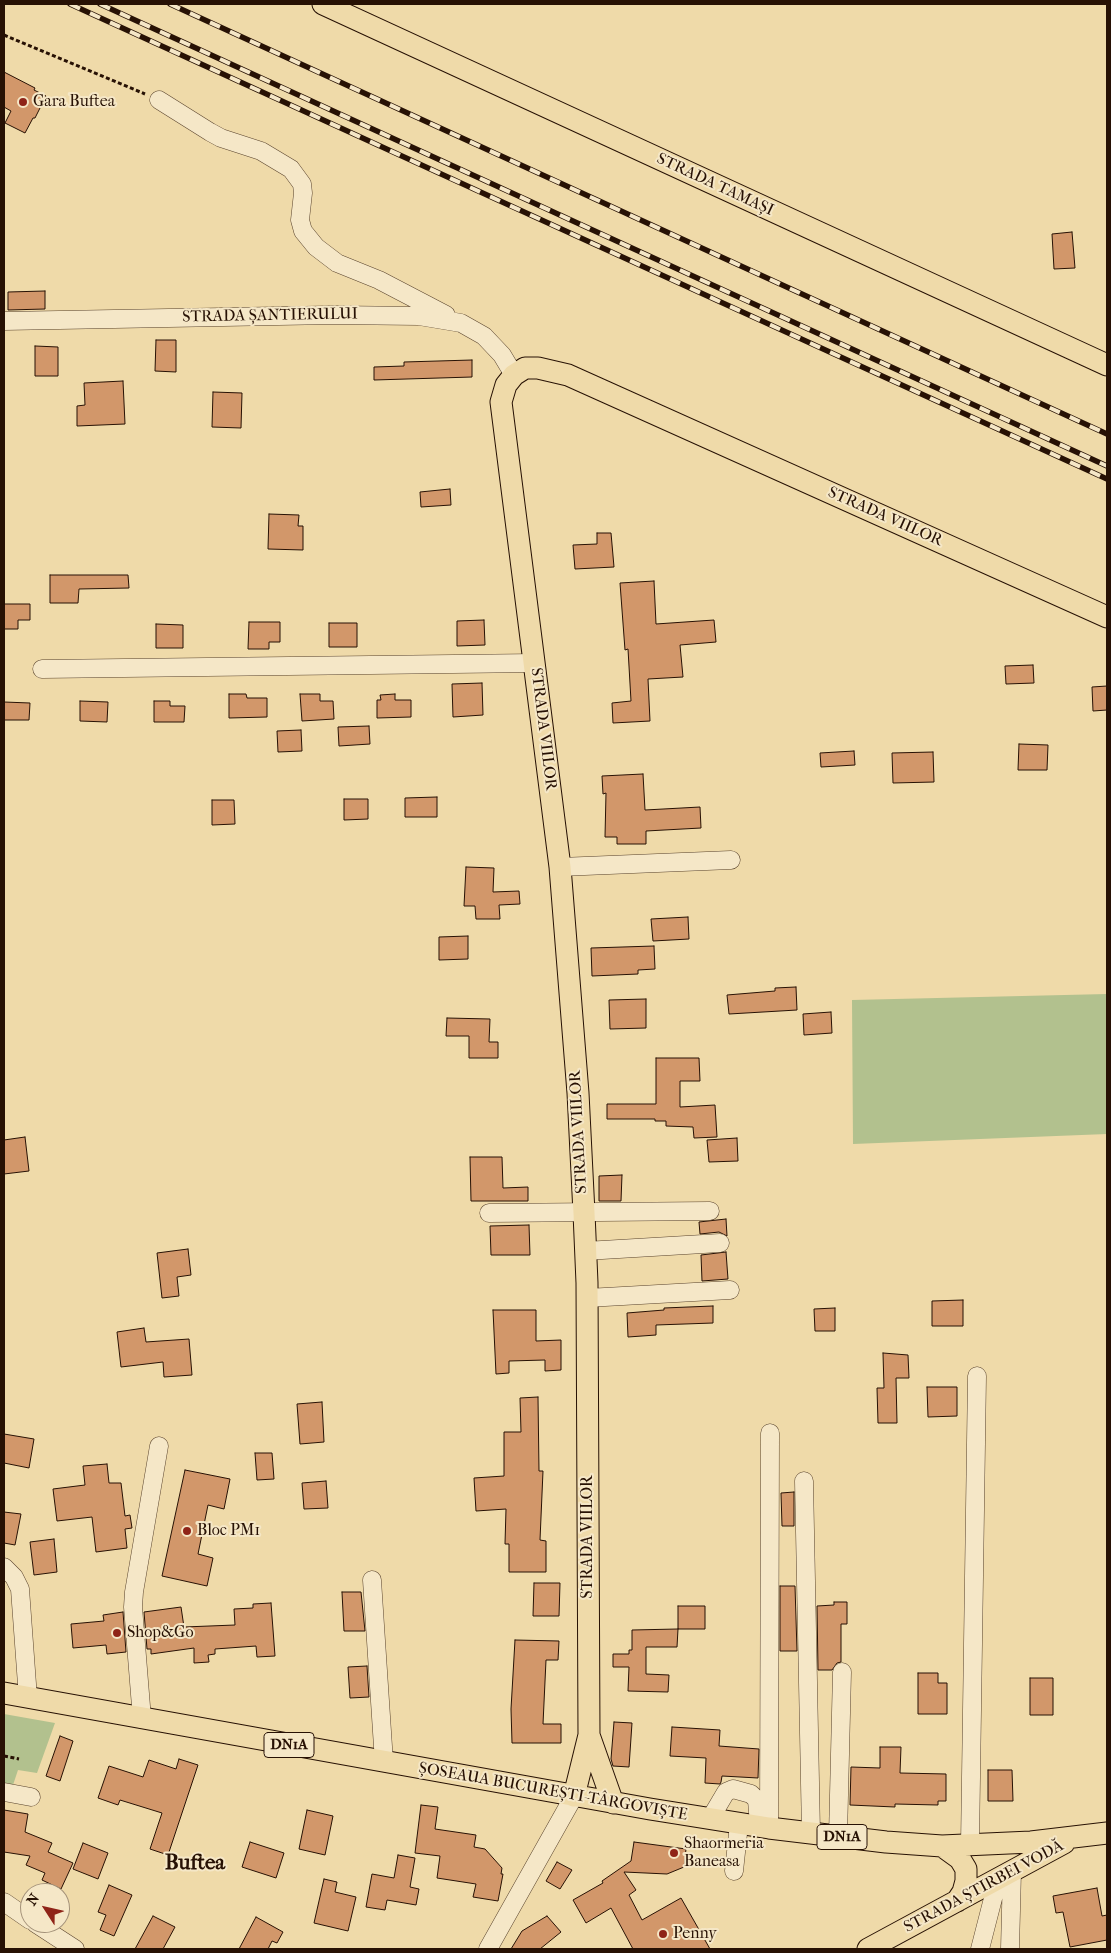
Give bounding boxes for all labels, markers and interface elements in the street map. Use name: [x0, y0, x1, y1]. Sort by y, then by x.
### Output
place label: Gara Buftea: [33, 92, 115, 112]
marker: Gara Buftea: [17, 96, 29, 108]
street label: STRADA TAMAȘI: [653, 149, 777, 221]
street label: STRADA ȘANTIERULUI: [182, 305, 358, 327]
street label: STRADA VIILOR: [825, 483, 945, 551]
street label: STRADA VIILOR: [526, 667, 560, 791]
street label: STRADA VIILOR: [566, 1070, 592, 1194]
street label: STRADA VIILOR: [578, 1475, 598, 1599]
place label: Bloc PM1: [197, 1521, 260, 1541]
marker: Bloc PM1: [181, 1525, 193, 1537]
place label: Shop&Go: [127, 1623, 194, 1643]
marker: Shop&Go: [111, 1627, 123, 1639]
road number: DN1A: [264, 1732, 314, 1758]
street label: ȘOSEAUA BUCUREȘTI-TÂRGOVIȘTE: [417, 1759, 689, 1825]
road number: DN1A: [817, 1824, 867, 1850]
place label: Shaormeria Baneasa: [684, 1834, 764, 1872]
street label: STRADA ȘTIRBEI VODĂ: [901, 1837, 1067, 1937]
marker: Shaormeria Baneasa: [668, 1847, 680, 1859]
district label: Buftea: [165, 1851, 225, 1877]
north arrow: [20, 1883, 70, 1933]
text: N: [23, 1890, 43, 1909]
place label: Penny: [673, 1924, 717, 1944]
marker: Penny: [657, 1928, 669, 1940]

